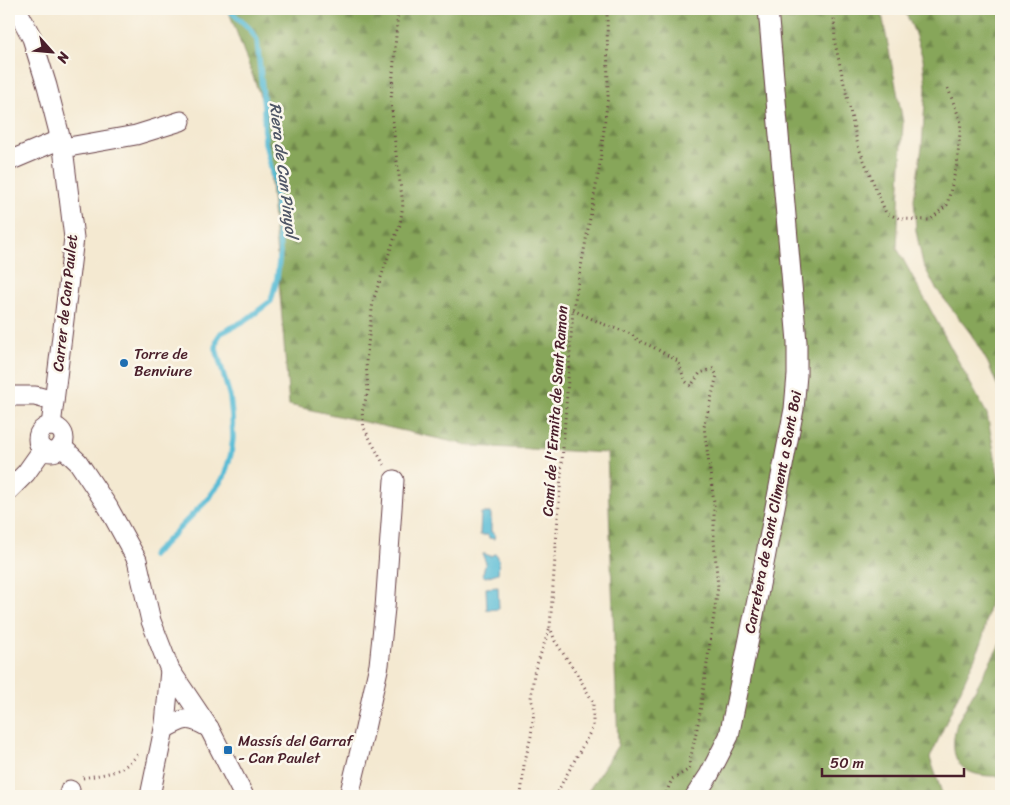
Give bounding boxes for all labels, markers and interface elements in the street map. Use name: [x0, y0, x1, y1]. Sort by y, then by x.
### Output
north arrow: [28, 28, 78, 78]
text: N: [50, 47, 77, 68]
water label: Riera de Can Pinyol: [261, 101, 307, 243]
street label: Carrer de Can Paulet: [45, 233, 85, 373]
street label: Camí de l'Ermita de Sant Ramon: [535, 305, 575, 517]
place label: Torre de Benviure: [134, 341, 193, 384]
marker: Torre de Benviure: [118, 357, 130, 369]
street label: Carretera de Sant Climent a Sant Boi: [737, 388, 809, 636]
place label: Massís del Garraf - Can Paulet: [238, 728, 354, 771]
marker: Massís del Garraf - Can Paulet: [222, 744, 234, 756]
scale bar: [822, 745, 965, 777]
text: 50 m: [830, 750, 865, 776]

